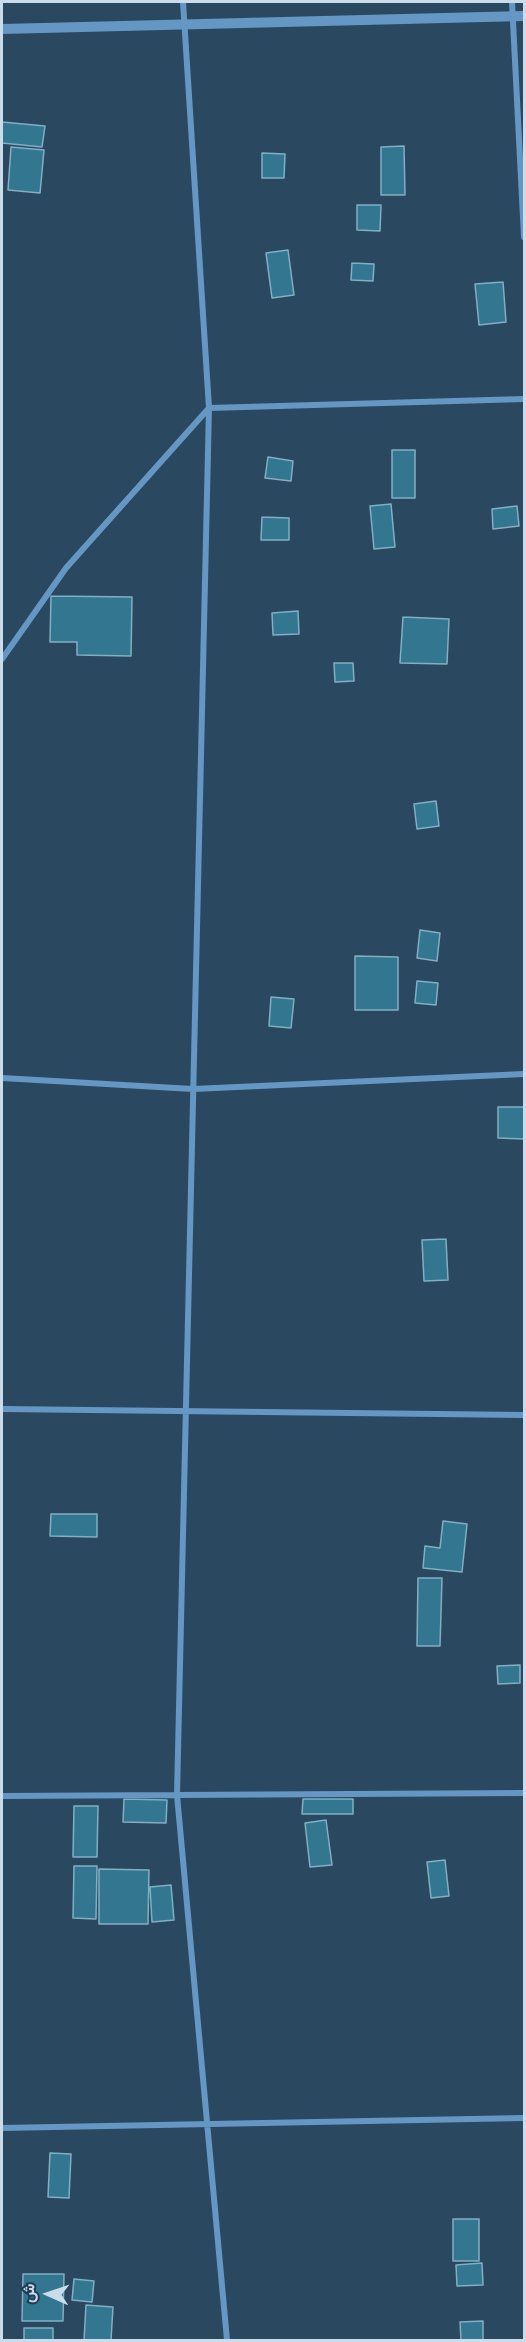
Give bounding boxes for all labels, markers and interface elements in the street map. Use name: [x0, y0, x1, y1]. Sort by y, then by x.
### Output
north arrow: [18, 2264, 78, 2324]
text: ش: [20, 2283, 41, 2303]

